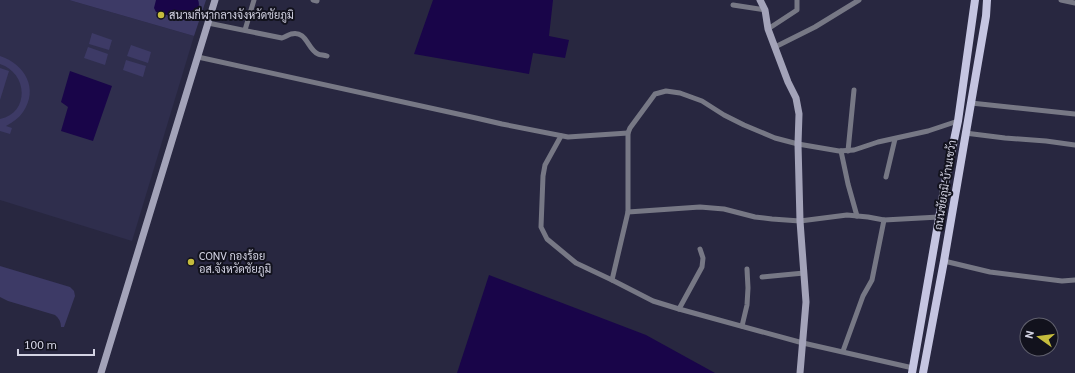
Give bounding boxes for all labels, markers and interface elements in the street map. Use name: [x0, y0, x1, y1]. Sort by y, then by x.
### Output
place label: สนามกีฬากลางจังหวัดชัยภูมิ: [169, 7, 294, 23]
marker: สนามกีฬากลางจังหวัดชัยภูมิ: [156, 10, 166, 20]
street label: ถนนชัยภูมิ-บ้านเขว้า: [930, 139, 960, 231]
place label: CONV กองร้อย อส.จังหวัดชัยภูมิ: [199, 248, 271, 277]
marker: CONV กองร้อย อส.จังหวัดชัยภูมิ: [186, 257, 196, 267]
north arrow: [1019, 317, 1059, 357]
text: N: [1021, 329, 1037, 340]
scale bar: [18, 331, 94, 357]
text: 100 m: [24, 336, 57, 352]

